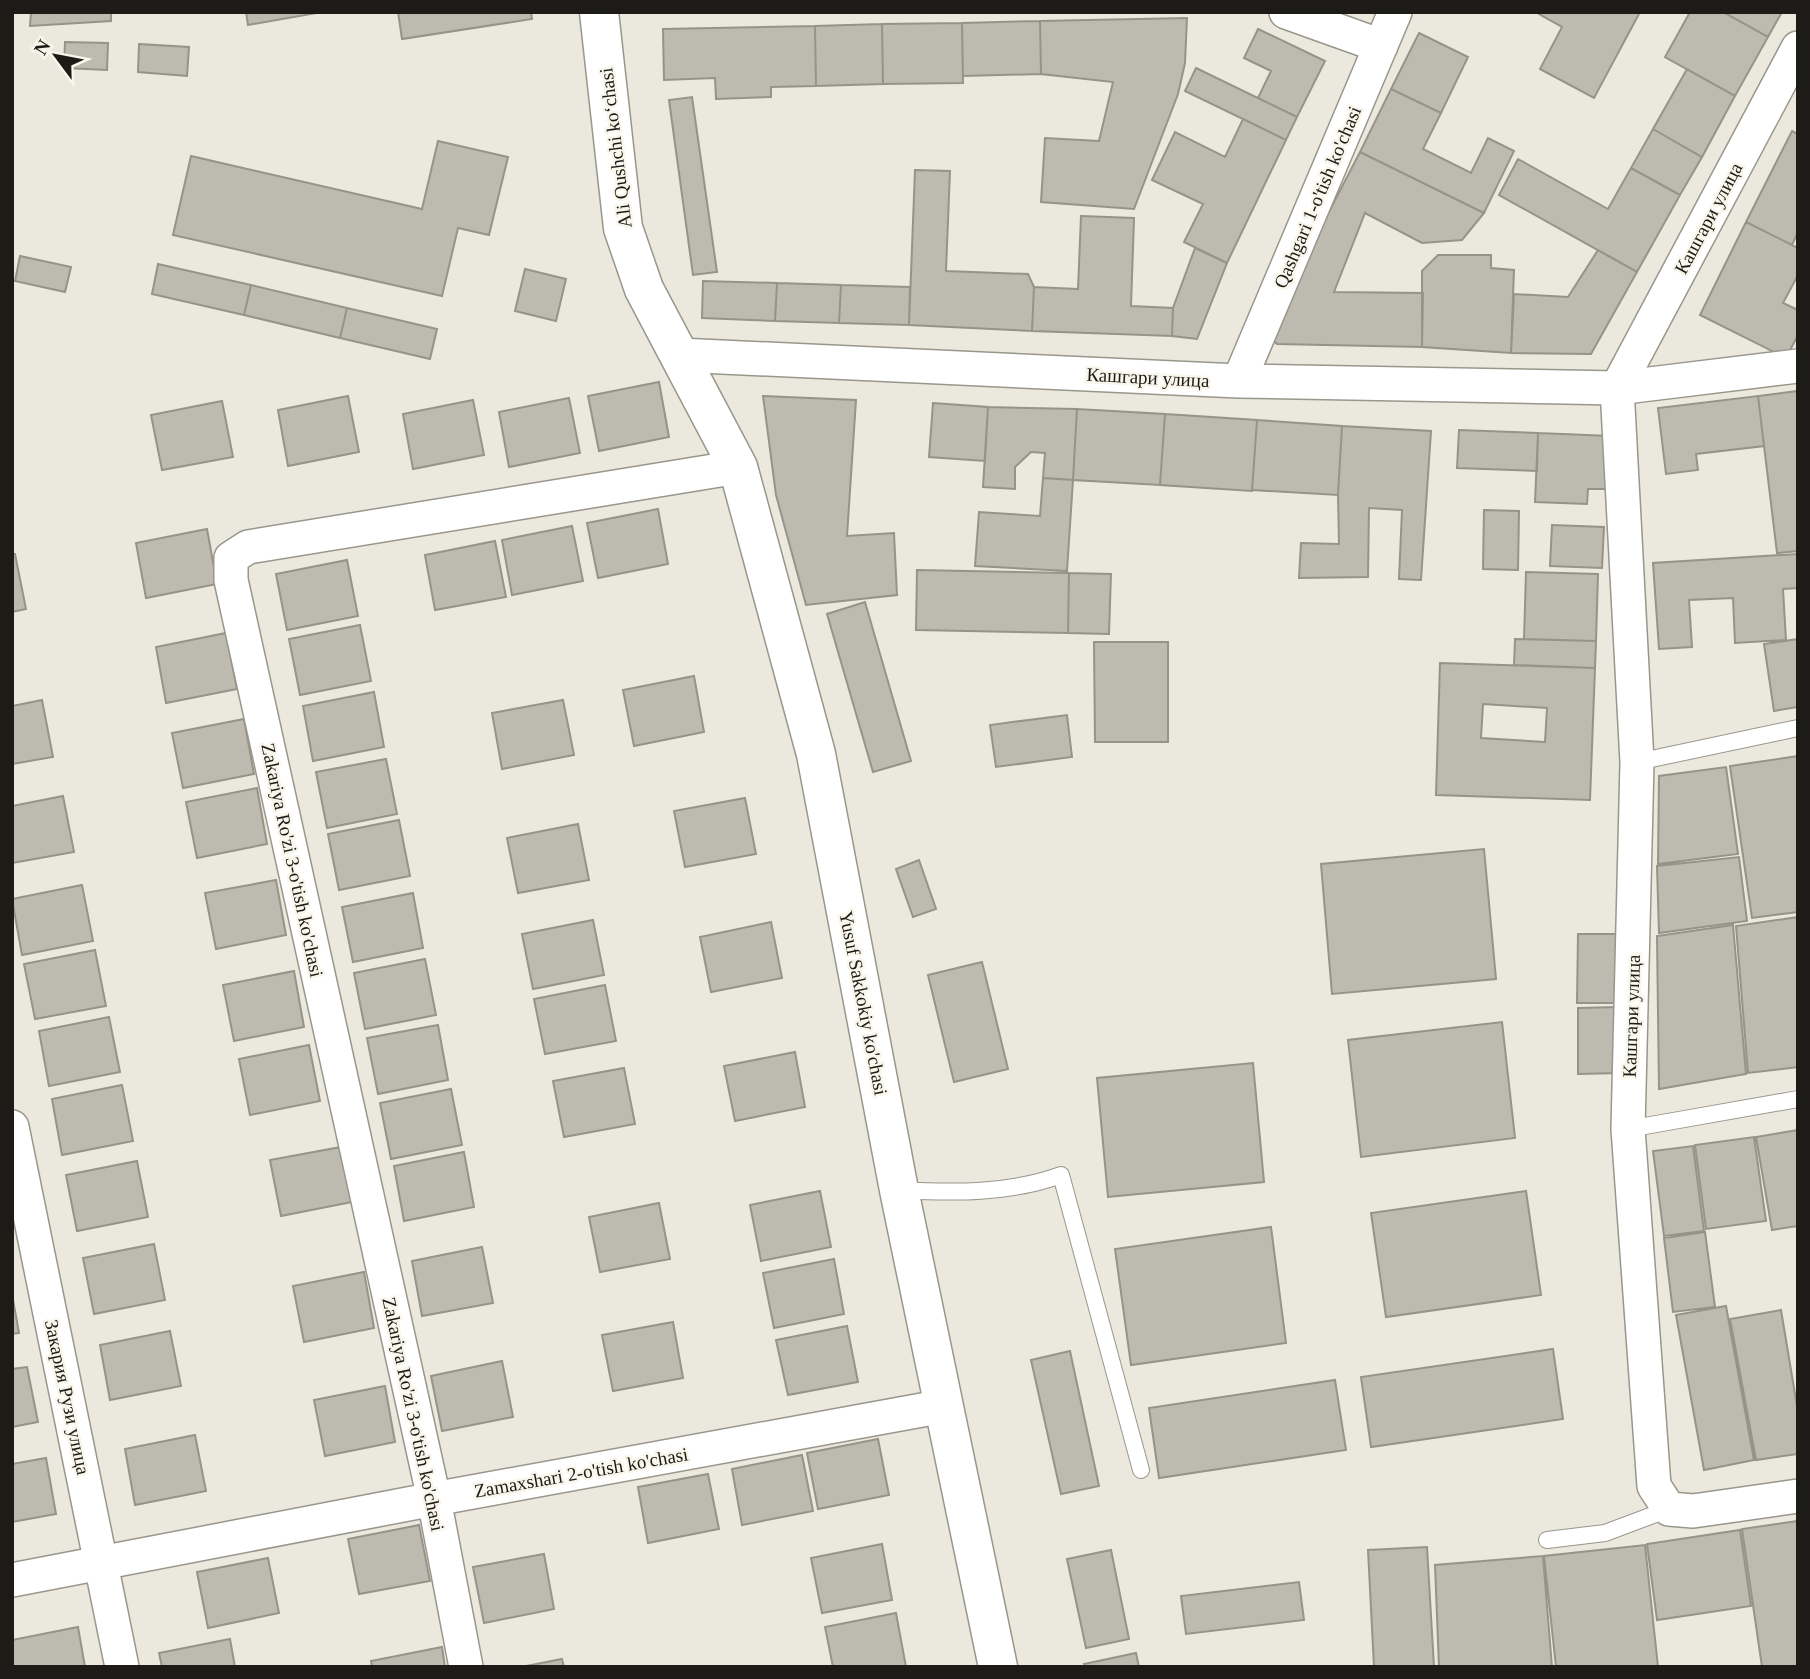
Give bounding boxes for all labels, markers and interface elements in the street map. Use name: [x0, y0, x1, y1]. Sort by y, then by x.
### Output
north arrow: [21, 21, 91, 91]
text: N: [29, 36, 55, 59]
street label: Ali Qushchi koʻchasi: [595, 67, 636, 229]
street label: Qashgari 1-o'tish ko'chasi: [1270, 103, 1365, 291]
street label: Кашгари улица: [1670, 158, 1747, 277]
street label: Кашгари улица: [1086, 364, 1211, 391]
street label: Zakariya Ro'zi 3-o'tish ko'chasi: [257, 741, 328, 979]
street label: Yusuf Sakkokiy ko'chasi: [835, 909, 892, 1097]
street label: Кашгари улица: [1619, 954, 1644, 1078]
street label: Zakariya Ro'zi 3-o'tish ko'chasi: [378, 1295, 449, 1533]
street label: Закария Рузи улица: [41, 1318, 94, 1477]
street label: Zamaxshari 2-o'tish ko'chasi: [472, 1443, 690, 1502]

